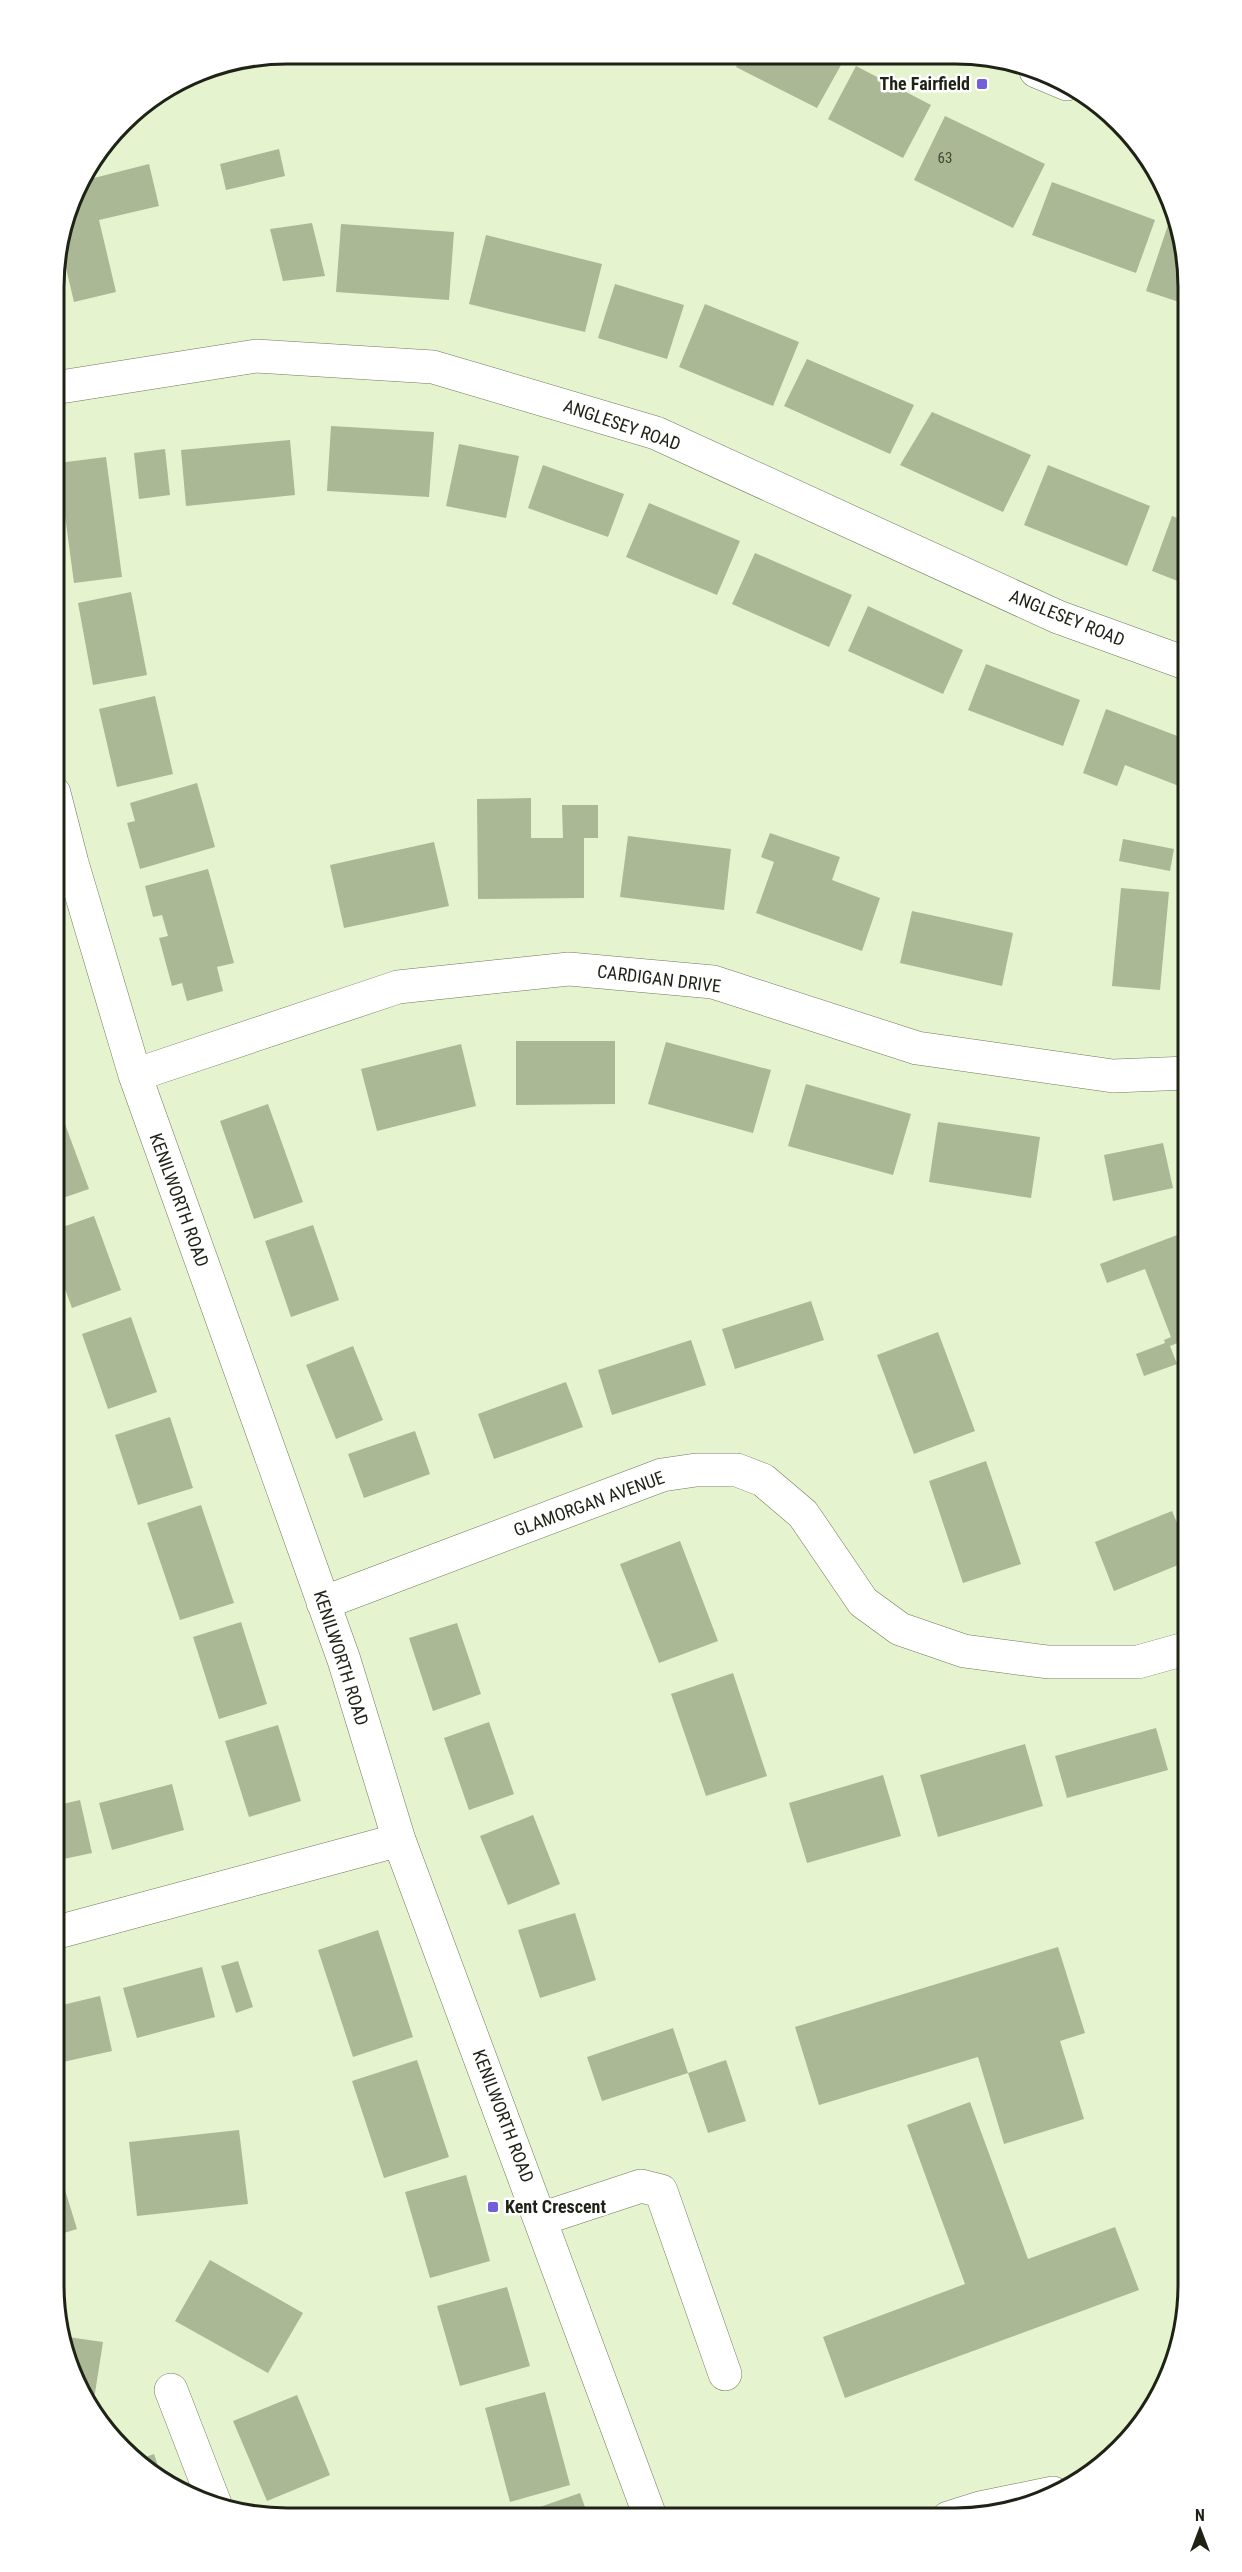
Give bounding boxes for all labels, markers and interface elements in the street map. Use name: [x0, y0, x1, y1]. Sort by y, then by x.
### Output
place label: The Fairfield: [879, 73, 970, 94]
marker: The Fairfield: [975, 77, 989, 91]
house number: 63: [938, 149, 952, 167]
street label: ANGLESEY ROAD: [561, 395, 683, 454]
street label: ANGLESEY ROAD: [1007, 585, 1128, 650]
street label: CARDIGAN DRIVE: [596, 960, 722, 997]
street label: KENILWORTH ROAD: [146, 1130, 213, 1269]
street label: GLAMORGAN AVENUE: [511, 1466, 667, 1541]
street label: KENILWORTH ROAD: [310, 1588, 373, 1728]
street label: KENILWORTH ROAD: [468, 2046, 538, 2185]
place label: Kent Crescent: [505, 2196, 606, 2217]
marker: Kent Crescent: [486, 2200, 500, 2214]
north arrow: [1170, 2500, 1230, 2560]
text: N: [1195, 2506, 1205, 2525]

